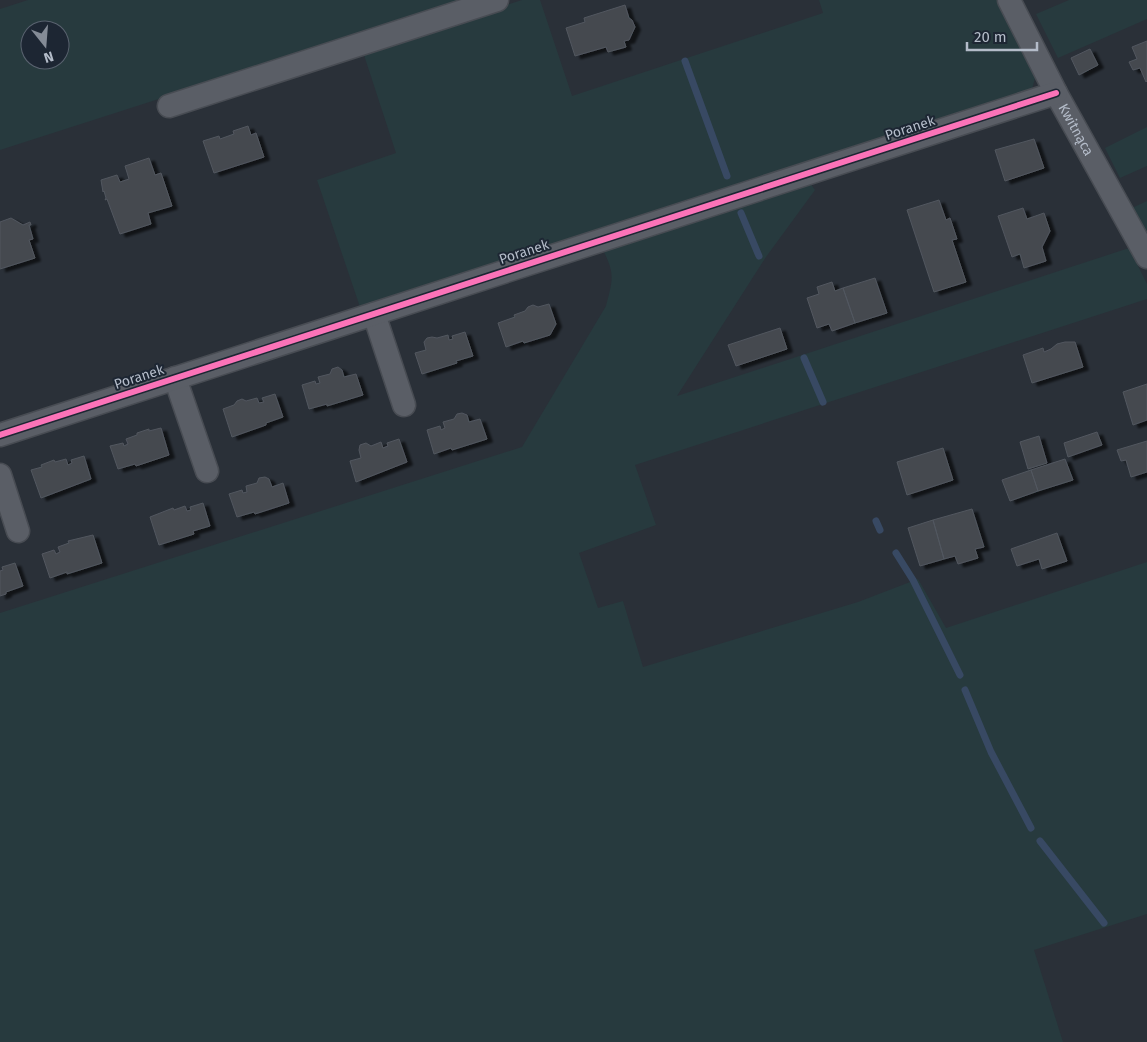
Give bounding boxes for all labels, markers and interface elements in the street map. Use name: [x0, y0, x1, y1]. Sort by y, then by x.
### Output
north arrow: [20, 20, 70, 70]
scale bar: [967, 20, 1037, 52]
text: 20 m: [974, 28, 1007, 46]
text: N: [42, 47, 56, 66]
street label: Kwitnąca: [1055, 100, 1098, 159]
street label: Poranek: [883, 112, 938, 144]
street label: Poranek: [497, 236, 552, 268]
street label: Poranek: [112, 361, 167, 393]

